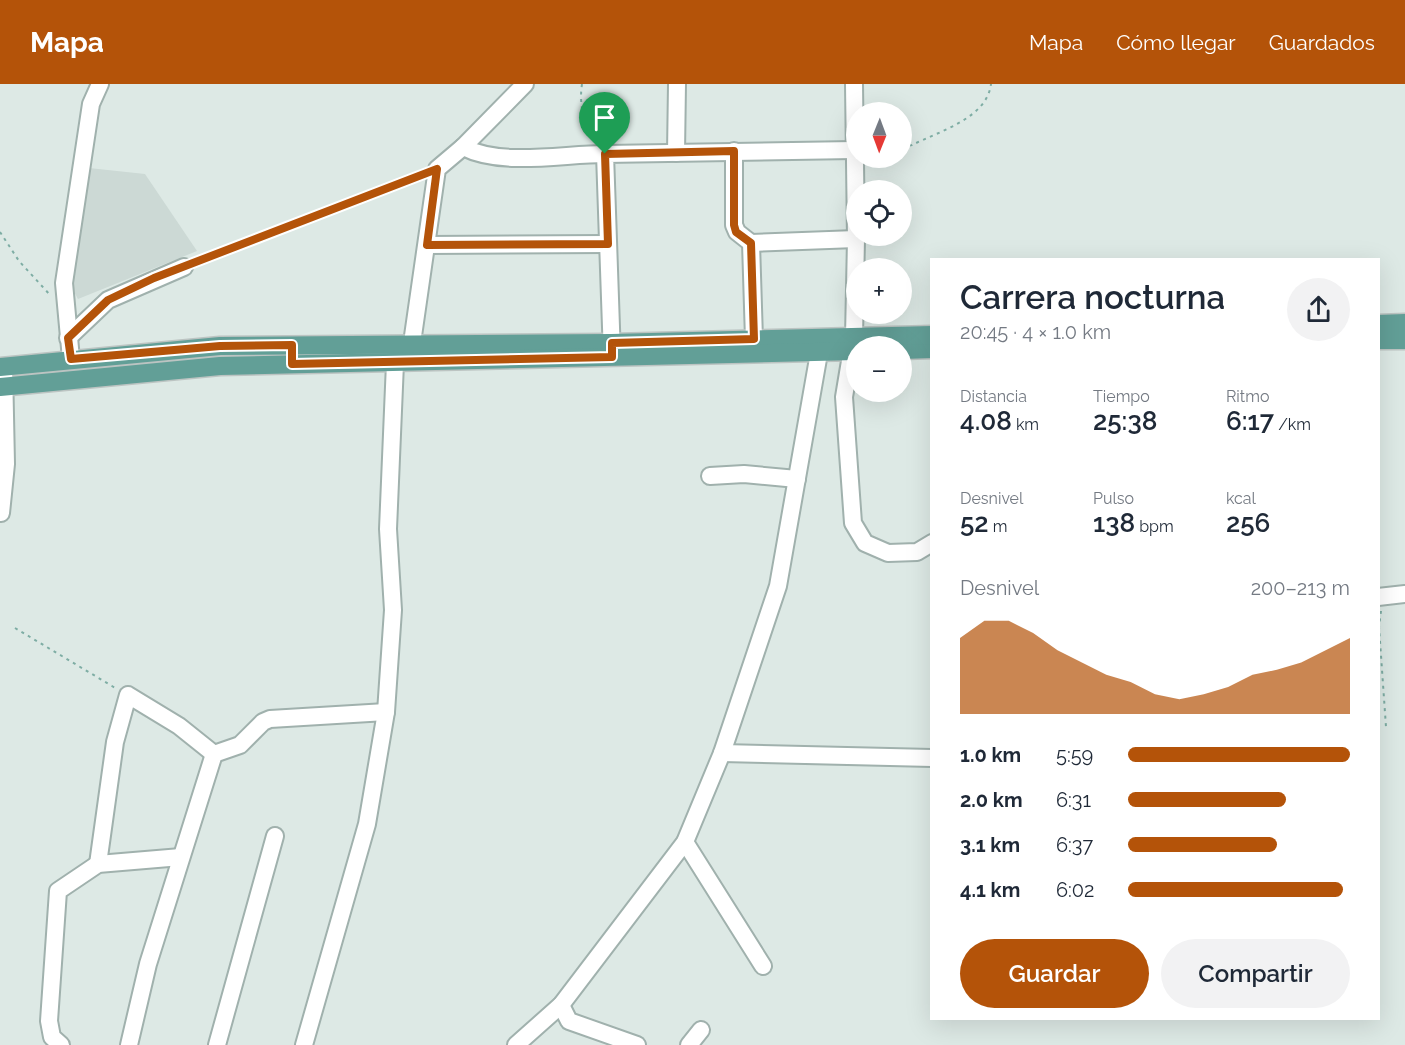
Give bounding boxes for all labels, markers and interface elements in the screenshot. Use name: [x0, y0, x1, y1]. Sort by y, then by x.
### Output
text: Mapa: [30, 26, 104, 59]
text: Mapa: [1029, 30, 1083, 55]
text: Cómo llegar: [1116, 30, 1236, 55]
text: Guardados: [1269, 30, 1375, 55]
pin: [579, 92, 630, 154]
icon: arrive: [588, 101, 621, 134]
north arrow: [846, 102, 912, 168]
map controls: [846, 102, 912, 402]
button: locate: [846, 180, 912, 246]
button: +: [846, 258, 912, 324]
text: Carrera nocturna: [960, 278, 1225, 317]
button: share: [1287, 278, 1350, 341]
text: 20:45 · 4 × 1.0 km: [960, 320, 1111, 344]
button: −: [846, 336, 912, 402]
text: Distancia: [960, 387, 1027, 406]
text: Tiempo: [1093, 387, 1150, 406]
text: Ritmo: [1226, 387, 1269, 406]
text: 4.08: [960, 406, 1012, 436]
text: 25:38: [1093, 406, 1157, 436]
text: 6:17: [1226, 406, 1274, 436]
text: km: [1012, 415, 1039, 434]
text: /km: [1274, 415, 1311, 434]
text: Desnivel: [960, 489, 1023, 508]
text: Pulso: [1093, 489, 1134, 508]
text: kcal: [1226, 489, 1256, 508]
text: 52: [960, 508, 989, 538]
text: 138: [1093, 508, 1135, 538]
text: 256: [1226, 508, 1270, 538]
text: m: [989, 517, 1007, 536]
text: bpm: [1135, 517, 1174, 536]
text: Desnivel: [960, 576, 1039, 600]
text: 200–213 m: [1251, 576, 1350, 600]
text: 1.0 km: [960, 743, 1021, 767]
text: 5:59: [1056, 743, 1093, 767]
text: 2.0 km: [960, 788, 1023, 812]
text: 6:31: [1056, 788, 1091, 812]
text: 3.1 km: [960, 833, 1020, 857]
text: 6:37: [1056, 833, 1093, 857]
text: 4.1 km: [960, 878, 1020, 902]
text: 6:02: [1056, 878, 1094, 902]
button: Guardar: [960, 939, 1149, 1008]
button: Compartir: [1161, 939, 1350, 1008]

